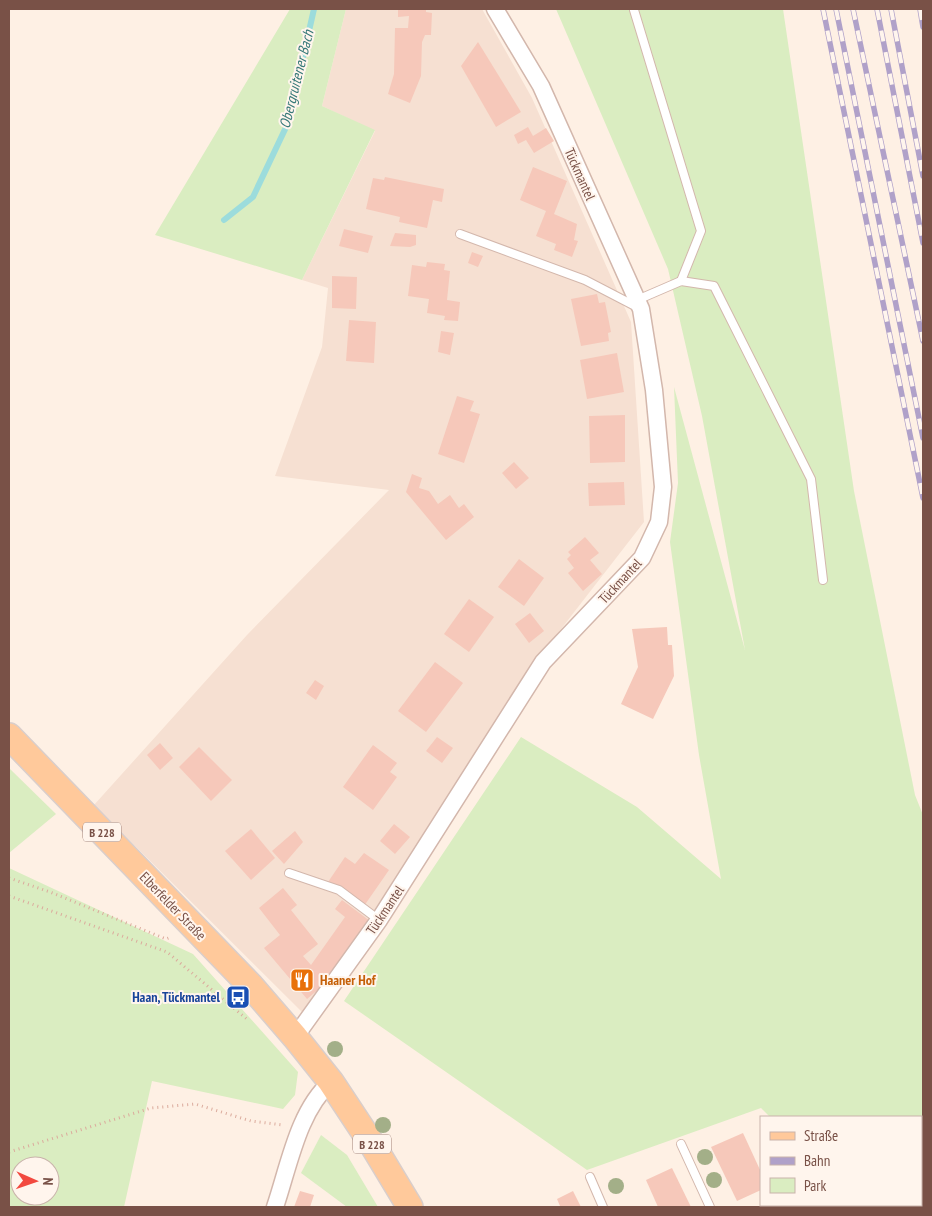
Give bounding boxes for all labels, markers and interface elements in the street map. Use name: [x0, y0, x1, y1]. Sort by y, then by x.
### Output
water label: Obergruitener Bach: [275, 27, 318, 130]
street label: Tückmantel: [560, 145, 600, 204]
street label: Tückmantel: [594, 554, 646, 607]
road number: B 228: [83, 822, 121, 842]
street label: Elberfelder Straße: [136, 868, 210, 944]
street label: Tückmantel: [362, 881, 408, 938]
restaurant icon: Haaner Hof: [289, 967, 315, 993]
place label: Haaner Hof: [320, 971, 377, 989]
bus stop icon: Haan, Tückmantel: [225, 984, 251, 1010]
place label: Haan, Tückmantel: [132, 988, 221, 1006]
legend: [760, 1116, 922, 1206]
text: Straße: [804, 1126, 838, 1145]
road number: B 228: [353, 1134, 391, 1154]
text: Bahn: [804, 1151, 830, 1170]
north arrow: [10, 1156, 60, 1206]
text: Park: [804, 1176, 826, 1195]
text: N: [39, 1177, 57, 1186]

